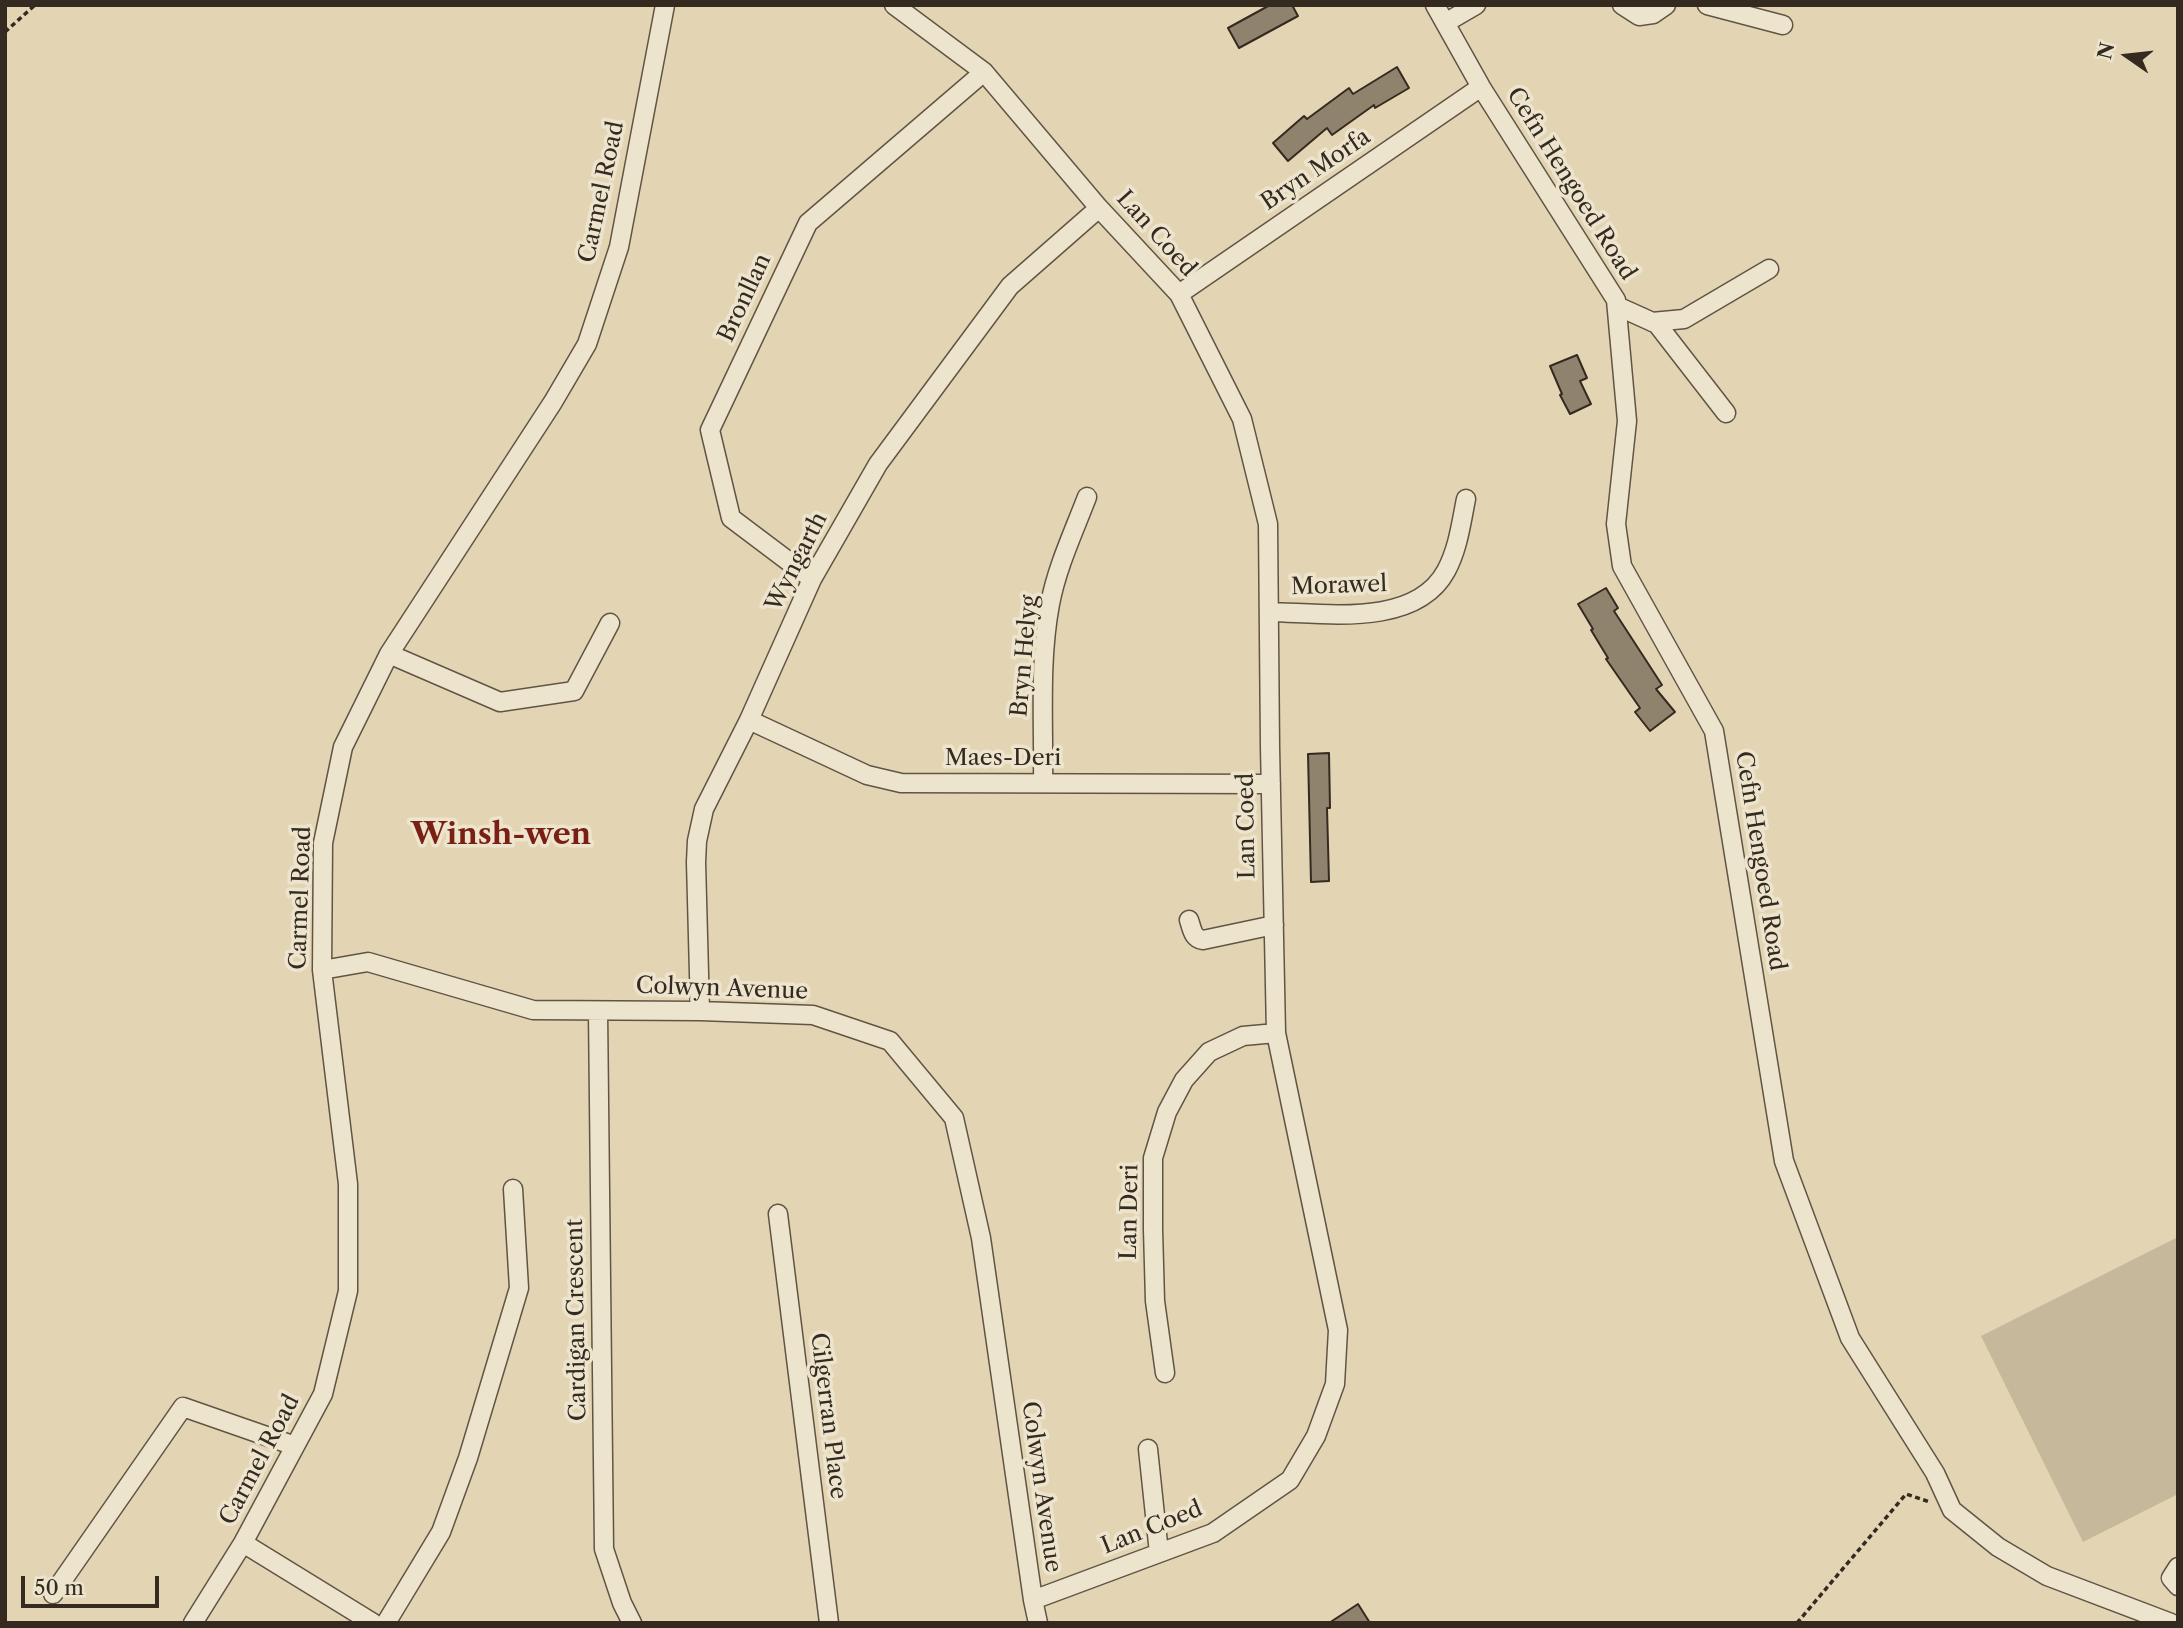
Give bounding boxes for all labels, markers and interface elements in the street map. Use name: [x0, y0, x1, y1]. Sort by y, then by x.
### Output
north arrow: [2092, 21, 2162, 91]
text: N: [2093, 40, 2119, 62]
street label: Cefn Hengoed Road: [1501, 83, 1641, 285]
street label: Carmel Road: [574, 119, 630, 265]
street label: Bryn Morfa: [1256, 123, 1376, 217]
street label: Lan Coed: [1110, 185, 1202, 283]
street label: Bronllan: [713, 250, 777, 346]
street label: Wyngarth: [760, 508, 834, 616]
street label: Morawel: [1291, 571, 1387, 601]
street label: Bryn Helyg: [1006, 594, 1044, 718]
street label: Maes-Deri: [945, 744, 1061, 772]
street label: Cefn Hengoed Road: [1729, 749, 1791, 973]
street label: Lan Coed: [1232, 773, 1262, 879]
district label: Winsh-wen: [411, 817, 591, 853]
street label: Carmel Road: [285, 826, 317, 970]
street label: Colwyn Avenue: [635, 972, 809, 1006]
street label: Lan Deri: [1115, 1164, 1145, 1260]
street label: Cardigan Crescent: [561, 1219, 593, 1421]
street label: Cilgerran Place: [804, 1331, 852, 1501]
street label: Carmel Road: [214, 1390, 306, 1530]
street label: Colwyn Avenue: [1015, 1400, 1067, 1574]
street label: Lan Coed: [1097, 1495, 1207, 1561]
scale bar: [24, 1562, 163, 1606]
text: 50 m: [34, 1575, 84, 1600]

